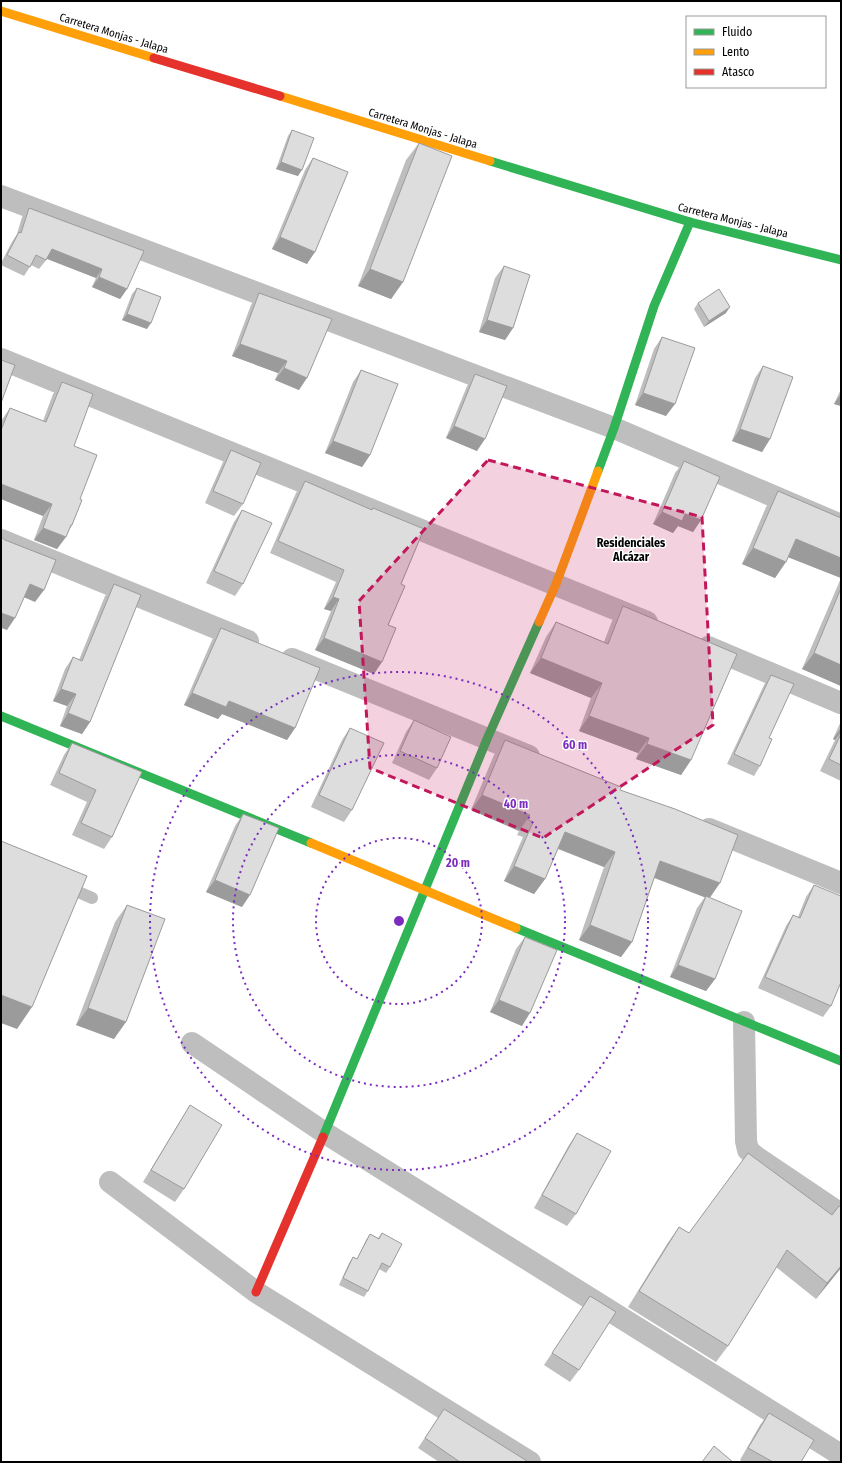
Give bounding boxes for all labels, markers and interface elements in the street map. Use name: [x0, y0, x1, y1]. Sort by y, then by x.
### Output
street label: Carretera Monjas - Jalapa: [58, 11, 170, 56]
legend: [686, 16, 826, 88]
text: Fluido: [722, 25, 752, 39]
text: Lento: [722, 45, 749, 59]
text: Atasco: [722, 65, 754, 79]
street label: Carretera Monjas - Jalapa: [367, 106, 479, 151]
street label: Carretera Monjas - Jalapa: [676, 200, 789, 240]
district label: Residenciales Alcázar: [597, 536, 666, 564]
text: 60 m: [563, 738, 587, 752]
text: 40 m: [504, 797, 528, 811]
text: 20 m: [445, 856, 470, 870]
centre of rings: [392, 914, 406, 928]

